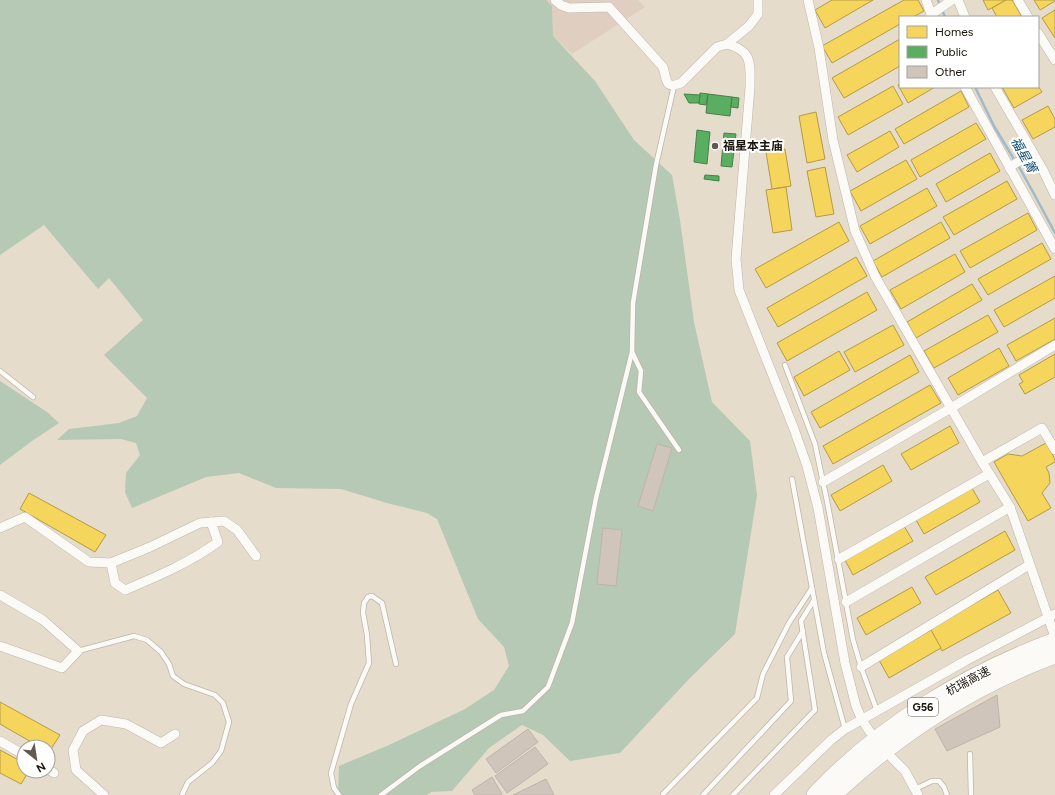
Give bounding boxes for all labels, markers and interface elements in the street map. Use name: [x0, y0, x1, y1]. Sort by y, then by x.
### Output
legend: [899, 16, 1039, 88]
text: Homes: [935, 25, 974, 39]
text: Public: [935, 45, 968, 59]
text: Other: [935, 65, 966, 79]
water label: 福星箐: [1008, 134, 1041, 177]
place label: 福星本主庙: [723, 139, 783, 153]
marker: 福星本主庙: [710, 141, 720, 151]
street label: 杭瑞高速: [944, 664, 992, 698]
road number: G56: [908, 698, 938, 716]
north arrow: [16, 739, 56, 779]
text: N: [34, 759, 48, 775]

